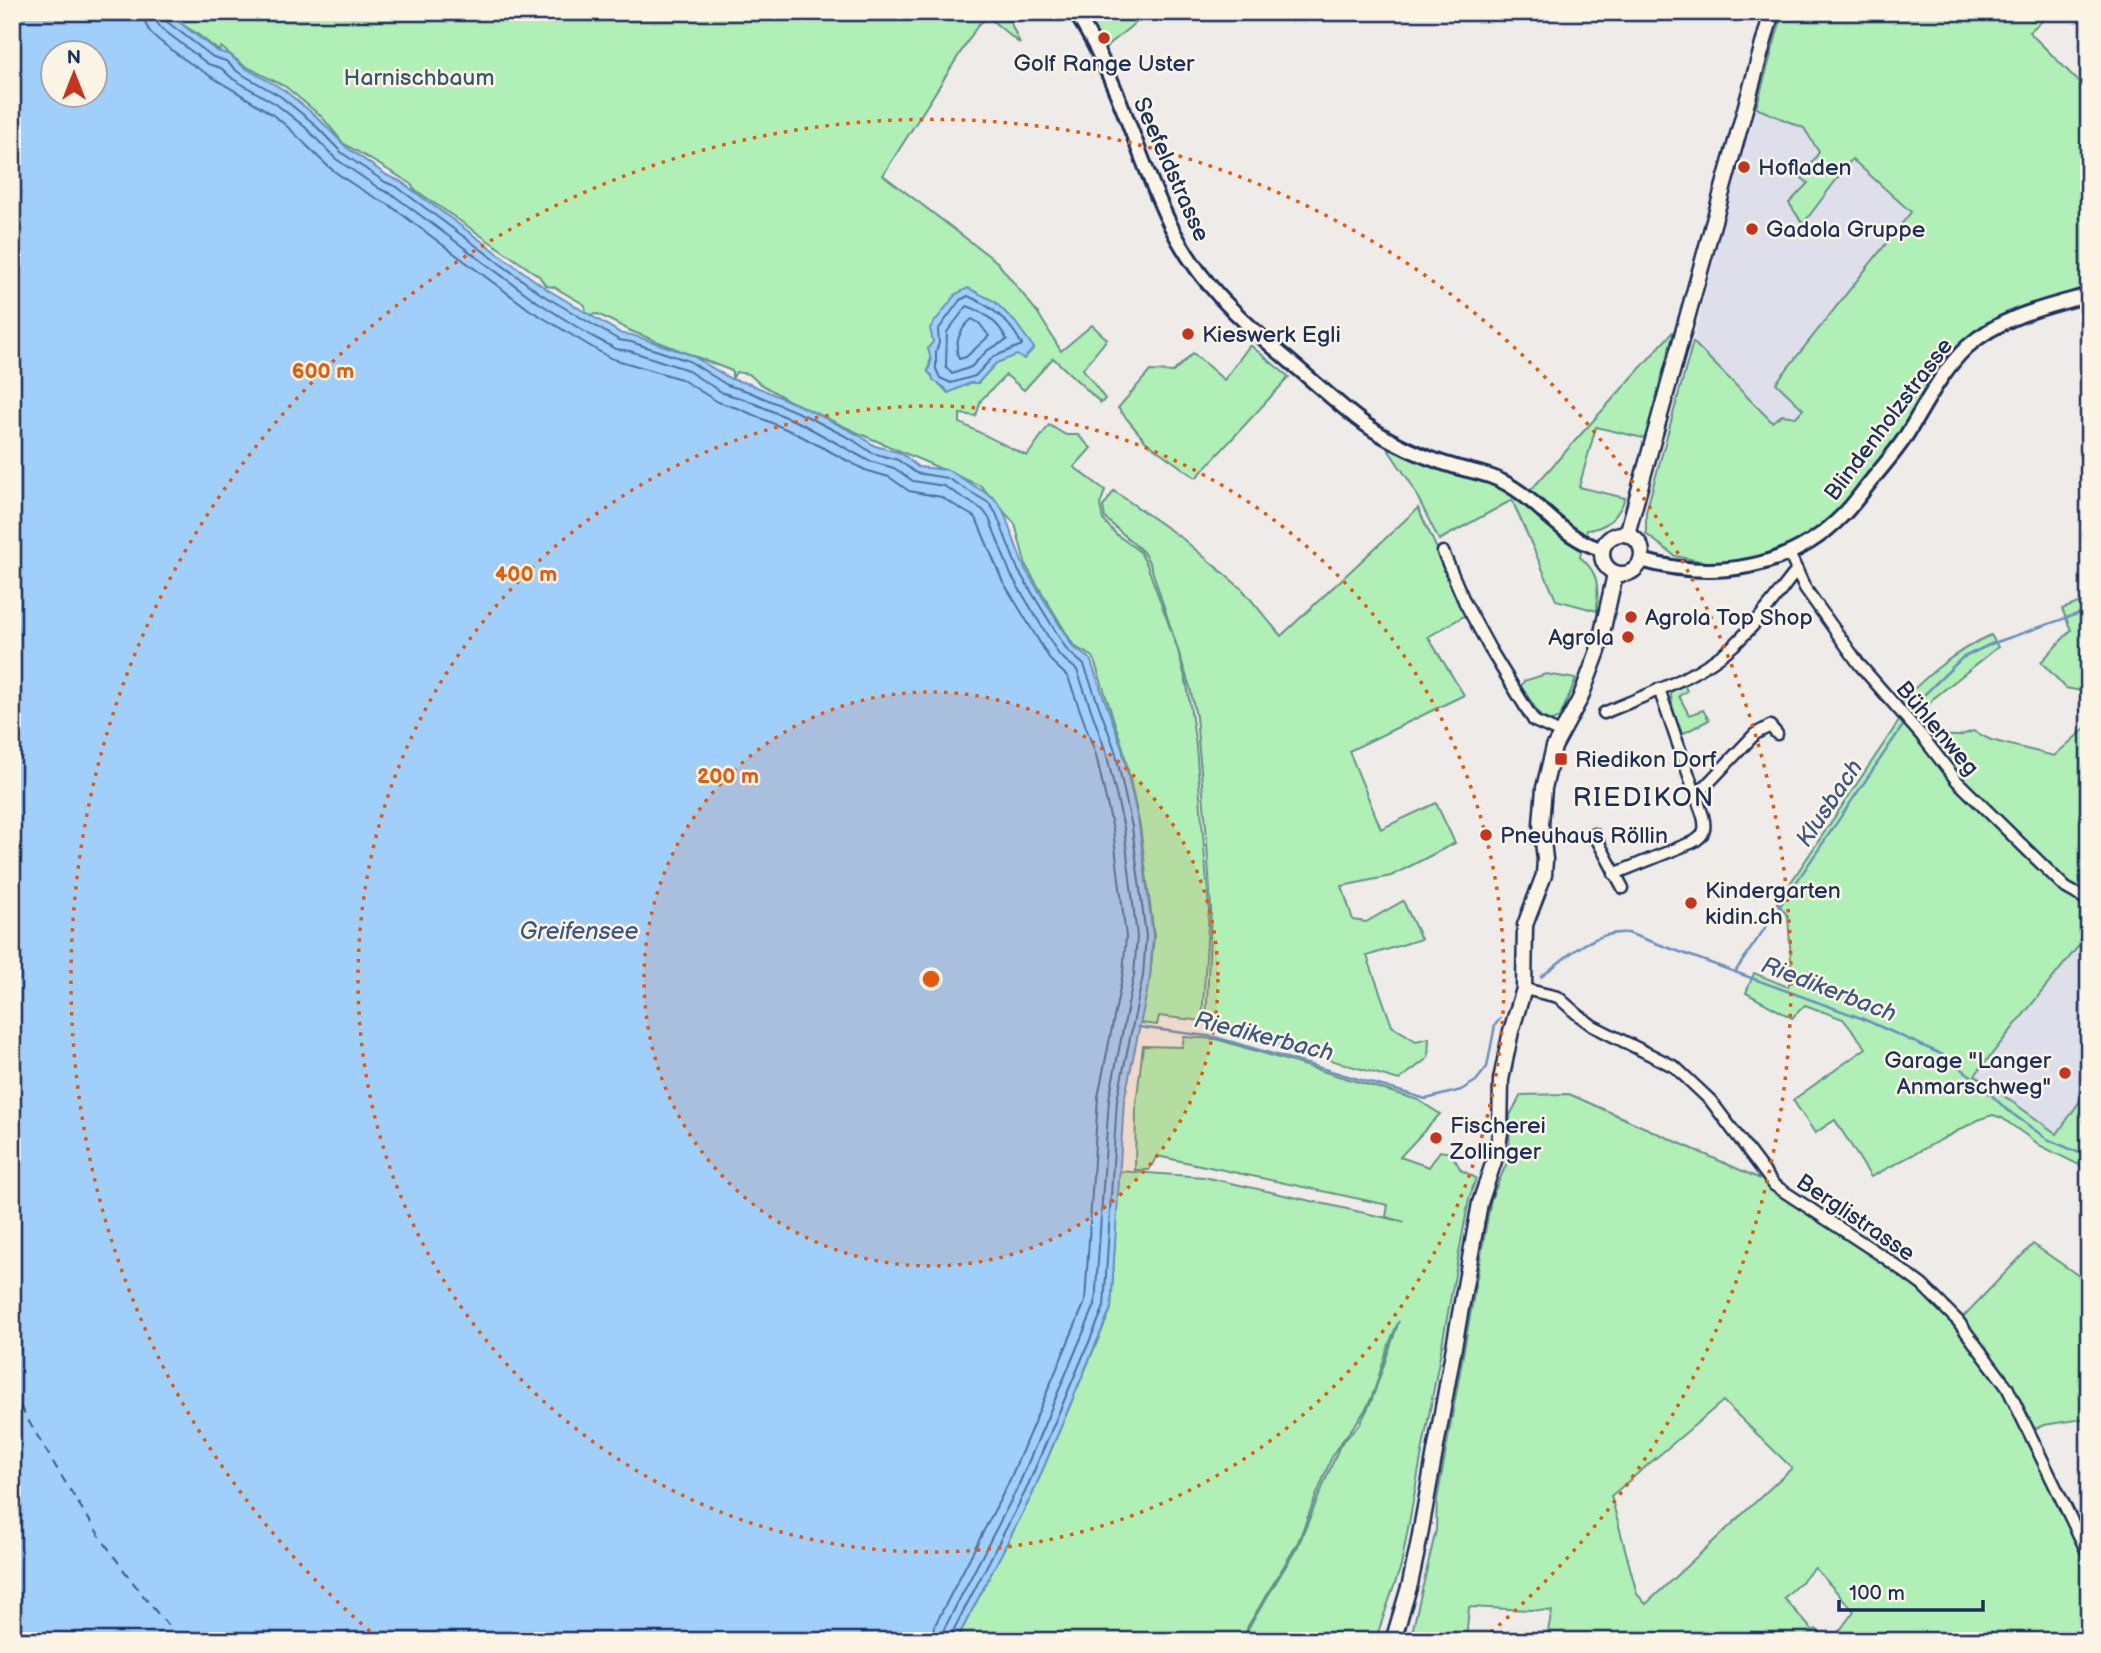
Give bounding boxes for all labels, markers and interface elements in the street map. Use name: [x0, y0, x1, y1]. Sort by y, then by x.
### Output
marker: Golf Range Uster: [1096, 30, 1112, 46]
north arrow: [38, 38, 108, 108]
text: N: [67, 47, 81, 70]
place label: Golf Range Uster: [1014, 50, 1195, 78]
park label: Harnischbaum: [344, 64, 494, 92]
street label: Seefeldstrasse: [1127, 93, 1215, 246]
place label: Hofladen: [1758, 154, 1852, 182]
marker: Hofladen: [1736, 159, 1752, 175]
place label: Gadola Gruppe: [1766, 216, 1925, 244]
marker: Gadola Gruppe: [1744, 221, 1760, 237]
place label: Kieswerk Egli: [1202, 321, 1341, 349]
marker: Kieswerk Egli: [1180, 326, 1196, 342]
street label: Blindenholzstrasse: [1818, 333, 1959, 507]
text: 600 m: [292, 359, 354, 384]
text: 400 m: [495, 562, 557, 587]
place label: Agrola Top Shop: [1645, 604, 1813, 632]
marker: Agrola Top Shop: [1623, 609, 1639, 625]
place label: Agrola: [1548, 624, 1614, 652]
marker: Agrola: [1620, 629, 1636, 645]
street label: Bühlenweg: [1890, 676, 1985, 782]
place label: Riedikon Dorf: [1575, 746, 1717, 774]
marker: Riedikon Dorf: [1553, 751, 1569, 767]
water label: Klusbach: [1790, 754, 1869, 852]
text: 200 m: [697, 764, 759, 789]
district label: RIEDIKON: [1573, 783, 1715, 814]
place label: Pneuhaus Röllin: [1500, 822, 1668, 850]
marker: Pneuhaus Röllin: [1478, 827, 1494, 843]
place label: Kindergarten kidin.ch: [1705, 877, 1841, 931]
marker: Kindergarten kidin.ch: [1683, 895, 1699, 911]
water label: Greifensee: [519, 917, 639, 946]
water label: Riedikerbach: [1757, 950, 1900, 1029]
centre of rings: [919, 967, 943, 991]
water label: Riedikerbach: [1191, 1005, 1336, 1068]
place label: Garage "Langer Anmarschweg": [1884, 1047, 2052, 1101]
marker: Garage "Langer Anmarschweg": [2057, 1065, 2073, 1081]
place label: Fischerei Zollinger: [1449, 1112, 1546, 1166]
marker: Fischerei Zollinger: [1428, 1130, 1444, 1146]
street label: Berglistrasse: [1791, 1168, 1920, 1268]
scale bar: [1839, 1569, 1982, 1613]
text: 100 m: [1849, 1581, 1905, 1606]

